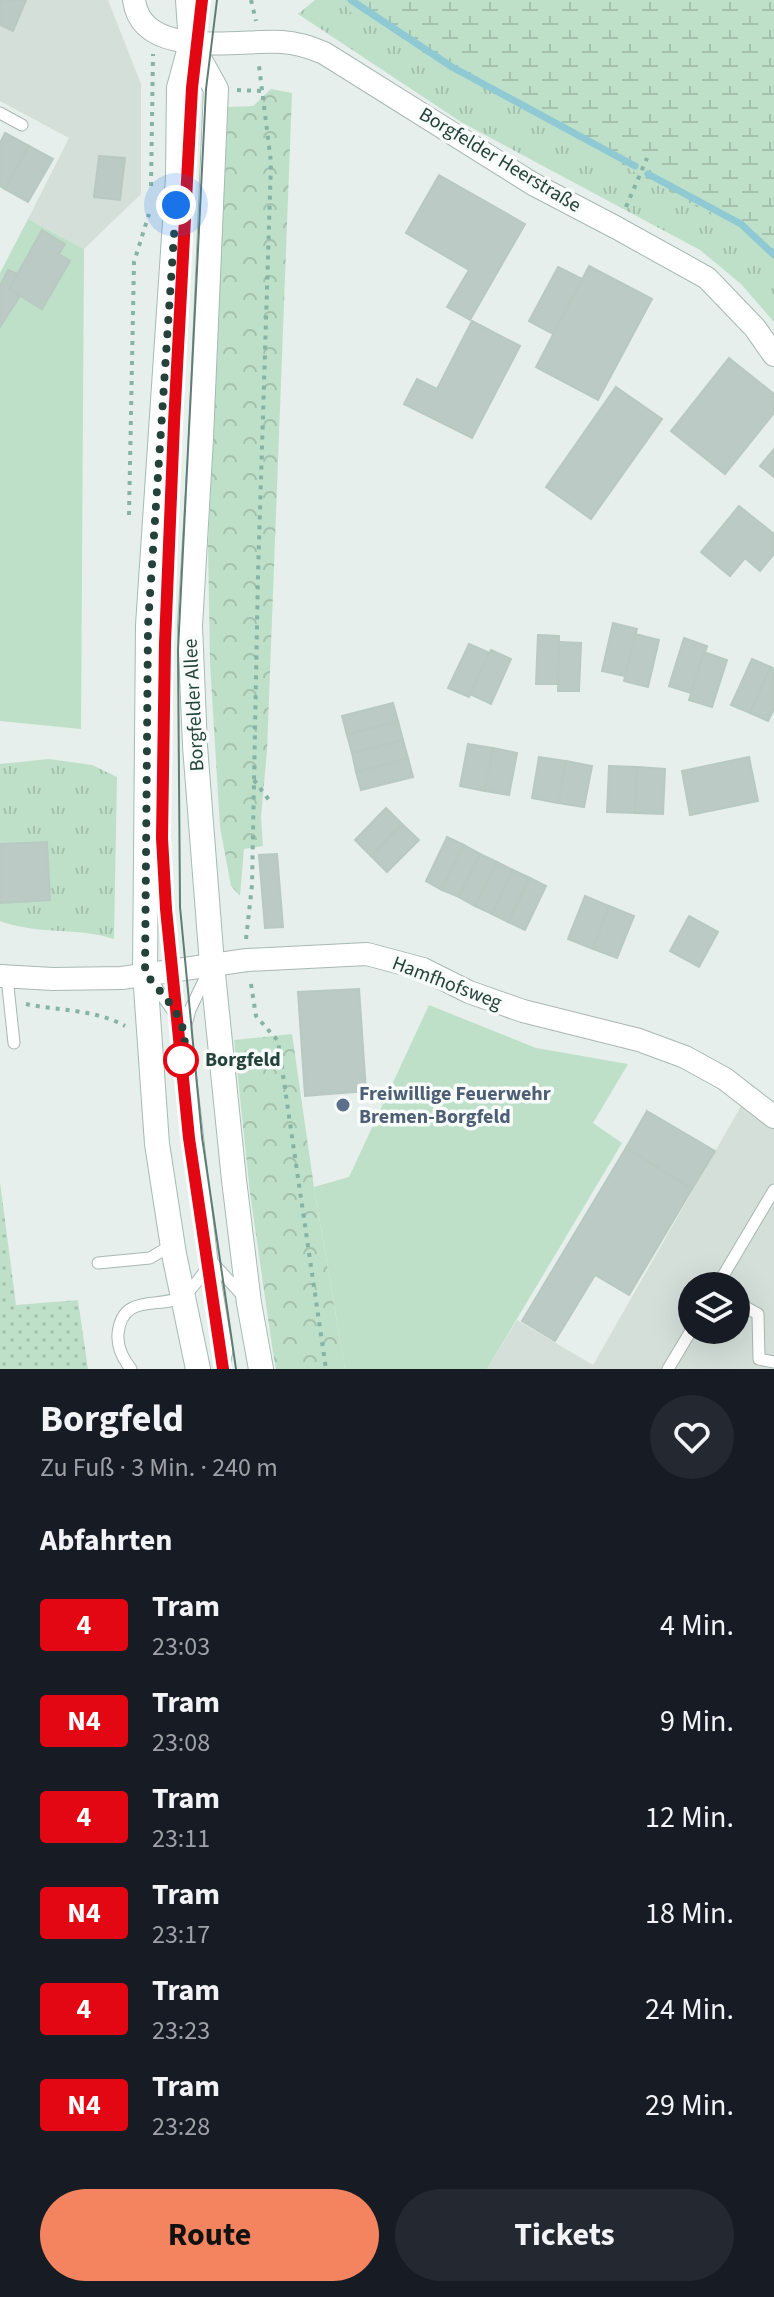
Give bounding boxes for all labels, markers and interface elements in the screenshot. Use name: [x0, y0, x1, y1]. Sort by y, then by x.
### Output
street label: Borgfelder Heerstraße: [414, 100, 586, 220]
your location: [156, 185, 196, 225]
street label: Borgfelder Allee: [177, 638, 211, 772]
street label: Hamfhofsweg: [388, 949, 506, 1017]
marker: Borgfeld: [164, 1043, 198, 1077]
place label: Borgfeld: [205, 1046, 281, 1074]
place label: Freiwillige Feuerwehr Bremen-Borgfeld: [359, 1080, 551, 1131]
marker: Freiwillige Feuerwehr Bremen-Borgfeld: [334, 1096, 352, 1114]
map controls: [678, 1272, 750, 1344]
button: layers: [678, 1272, 750, 1344]
text: Borgfeld: [40, 1392, 184, 1446]
button: heart: [650, 1395, 734, 1479]
text: Zu Fuß · 3 Min. · 240 m: [40, 1449, 278, 1486]
text: Abfahrten: [40, 1519, 172, 1562]
text: Tram: [152, 1585, 220, 1628]
text: 4 Min.: [660, 1604, 734, 1647]
text: 4: [77, 1605, 91, 1645]
text: 23:03: [152, 1628, 210, 1665]
text: Tram: [152, 1681, 220, 1724]
text: 9 Min.: [660, 1700, 734, 1743]
text: N4: [67, 1701, 101, 1741]
text: 23:08: [152, 1724, 210, 1761]
text: Tram: [152, 1777, 220, 1820]
text: 12 Min.: [645, 1796, 734, 1839]
text: 4: [77, 1797, 91, 1837]
text: 23:11: [152, 1820, 210, 1857]
text: Tram: [152, 1873, 220, 1916]
text: 18 Min.: [645, 1892, 734, 1935]
text: N4: [67, 1893, 101, 1933]
text: 23:17: [152, 1916, 210, 1953]
text: Tram: [152, 1969, 220, 2012]
text: 24 Min.: [645, 1988, 734, 2031]
text: 4: [77, 1989, 91, 2029]
text: 23:23: [152, 2012, 210, 2049]
text: Tram: [152, 2065, 220, 2108]
text: 29 Min.: [645, 2084, 734, 2127]
text: N4: [67, 2085, 101, 2125]
text: 23:28: [152, 2108, 210, 2145]
button: Route: [40, 2189, 379, 2281]
button: Tickets: [395, 2189, 734, 2281]

